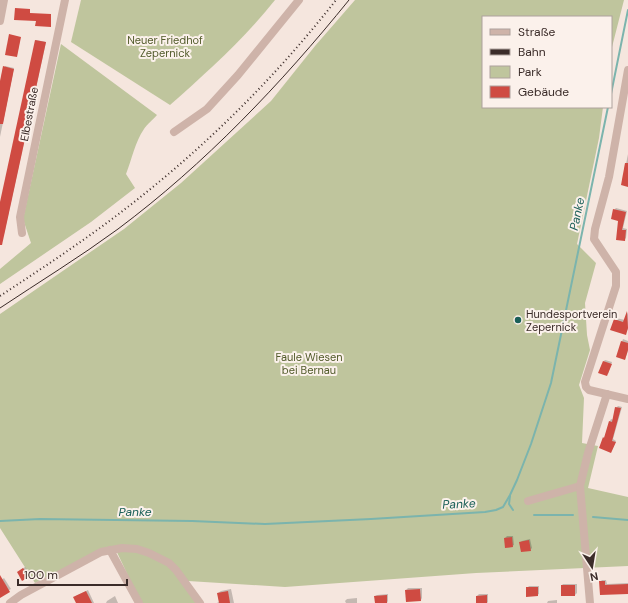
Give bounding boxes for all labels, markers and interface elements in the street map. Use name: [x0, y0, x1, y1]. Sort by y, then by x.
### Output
legend: [482, 16, 612, 108]
text: Straße: [518, 24, 555, 40]
park label: Neuer Friedhof Zepernick: [127, 33, 203, 60]
text: Bahn: [518, 44, 546, 60]
text: Park: [518, 64, 542, 80]
text: Gebäude: [518, 84, 569, 100]
street label: Elbestraße: [17, 86, 41, 142]
water label: Panke: [566, 196, 588, 232]
place label: Hundesportverein Zepernick: [526, 307, 617, 334]
marker: Hundesportverein Zepernick: [513, 315, 523, 325]
park label: Faule Wiesen bei Bernau: [275, 350, 343, 377]
water label: Panke: [442, 495, 476, 513]
water label: Panke: [118, 504, 152, 520]
north arrow: [572, 547, 612, 587]
scale bar: [18, 561, 127, 587]
text: 100 m: [24, 567, 58, 583]
text: N: [589, 569, 599, 584]

